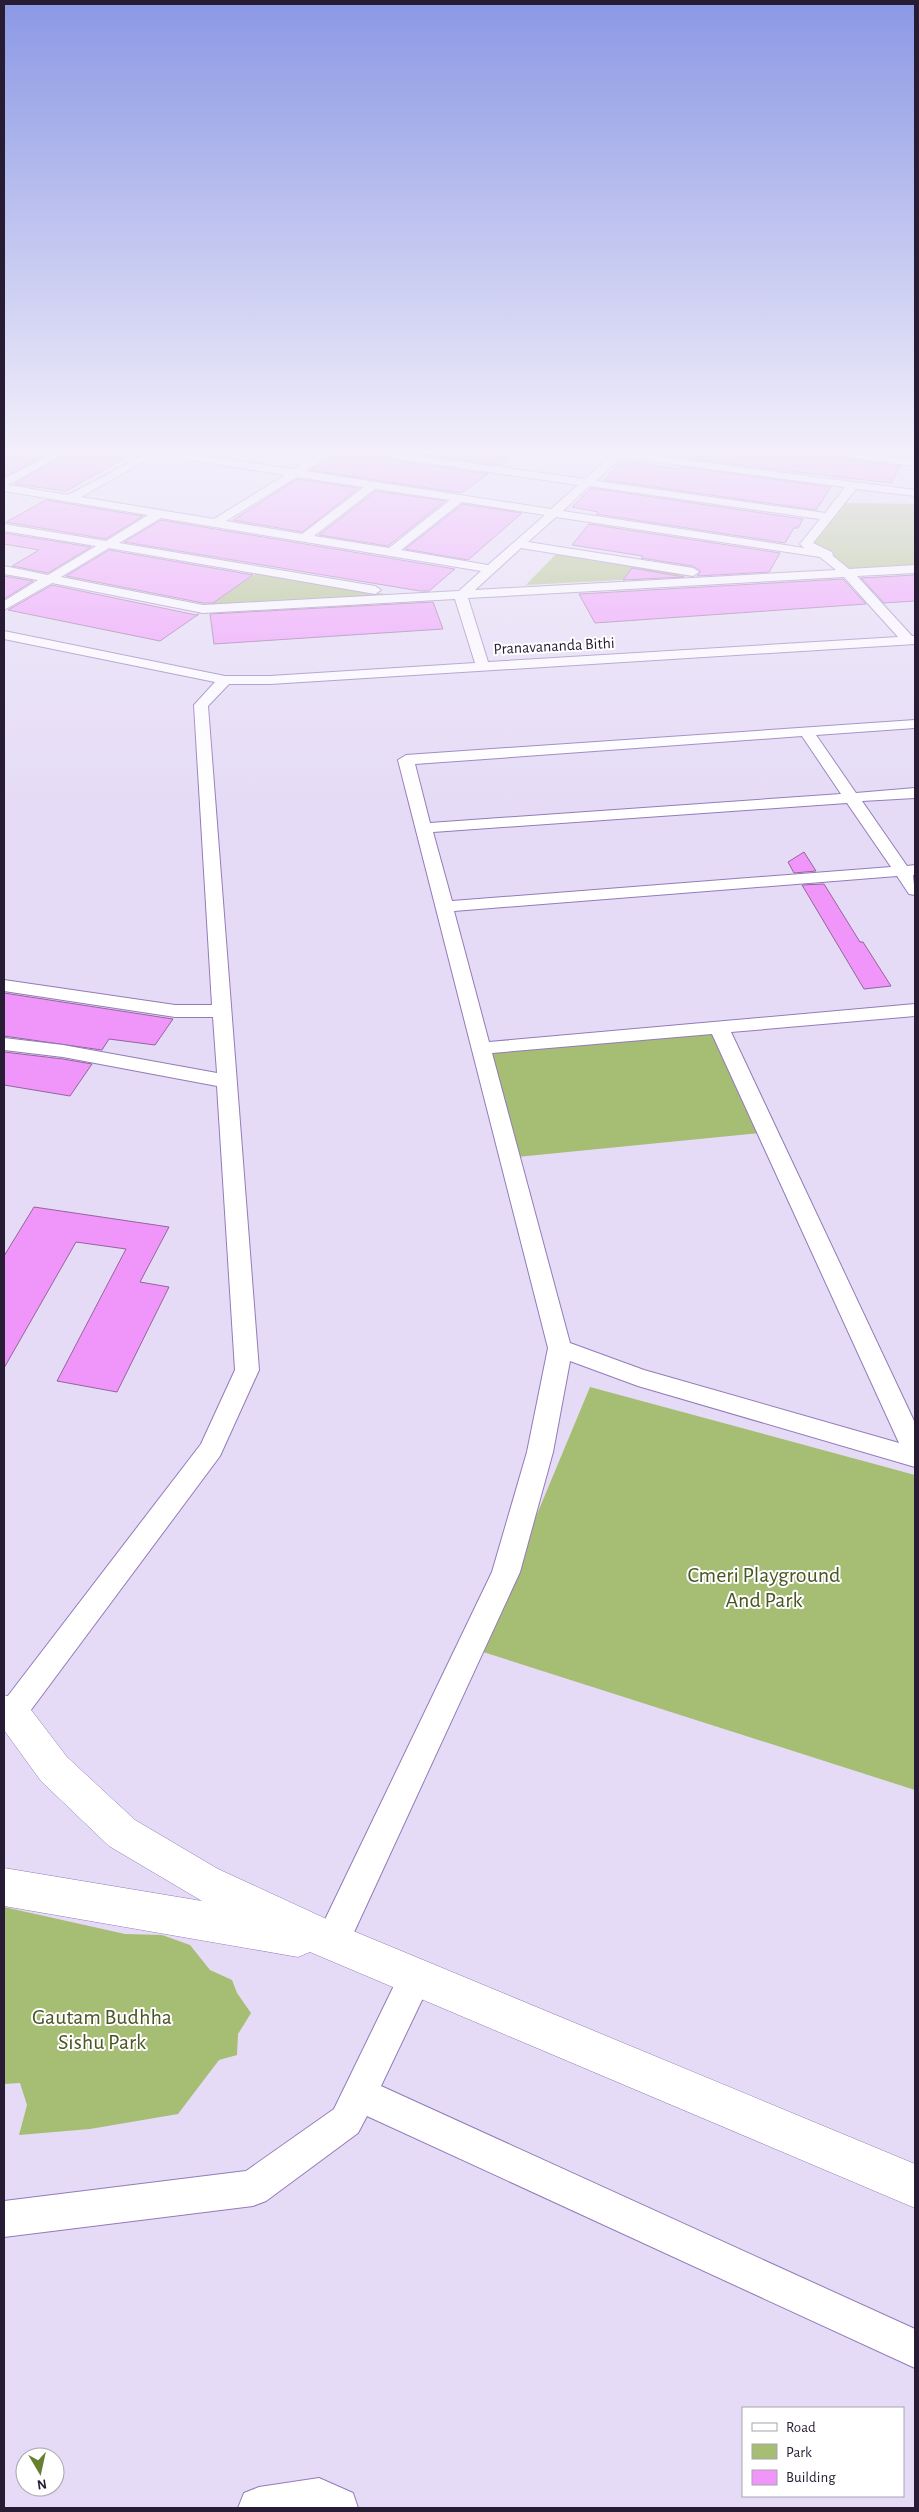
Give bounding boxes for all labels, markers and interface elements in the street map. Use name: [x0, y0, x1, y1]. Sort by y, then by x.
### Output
street label: Pranavananda Bithi: [493, 635, 615, 657]
park label: Cmeri Playground And Park: [688, 1564, 840, 1611]
park label: Gautam Budhha Sishu Park: [32, 2006, 172, 2053]
legend: [742, 2407, 904, 2497]
text: Road: [786, 2420, 816, 2435]
text: Park: [786, 2445, 812, 2460]
north arrow: [15, 2447, 65, 2497]
text: Building: [786, 2470, 836, 2485]
text: N: [36, 2476, 48, 2492]

